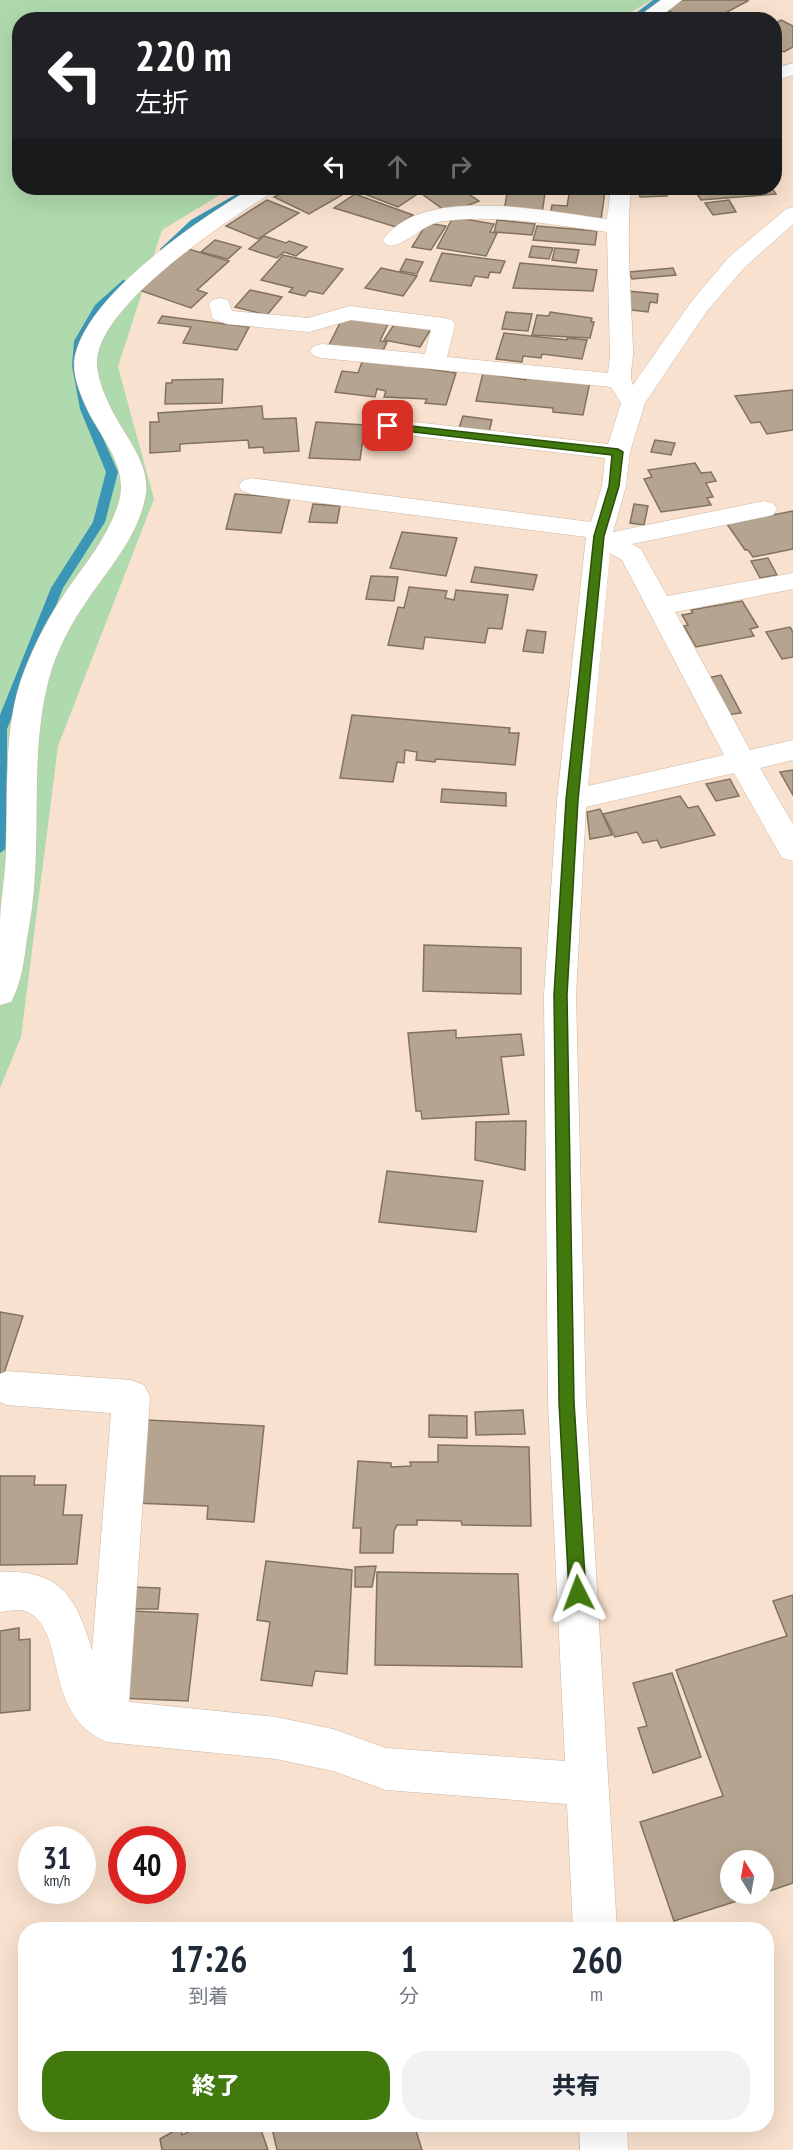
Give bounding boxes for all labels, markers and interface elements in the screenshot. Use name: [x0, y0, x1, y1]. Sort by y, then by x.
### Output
text: 220 m: [135, 28, 232, 83]
icon: left: [36, 36, 114, 114]
text: 左折: [135, 85, 189, 119]
icon: left: [318, 150, 351, 183]
icon: ahead: [381, 150, 414, 183]
icon: right: [444, 150, 477, 183]
pin: [362, 400, 413, 451]
icon: arrive: [371, 409, 404, 442]
position arrow: [546, 1561, 610, 1625]
speed limit sign: 40: [108, 1826, 186, 1904]
text: 31: [43, 1838, 71, 1877]
north arrow: [720, 1850, 774, 1904]
map controls: [720, 1850, 774, 1904]
text: km/h: [44, 1871, 70, 1890]
text: 17:26: [170, 1935, 248, 1982]
text: 1: [401, 1935, 418, 1982]
text: 260: [571, 1936, 622, 1983]
text: m: [590, 1981, 603, 2007]
text: 到着: [189, 1983, 229, 2009]
text: 分: [399, 1983, 419, 2009]
button: 終了: [42, 2051, 390, 2120]
button: 共有: [402, 2051, 750, 2120]

